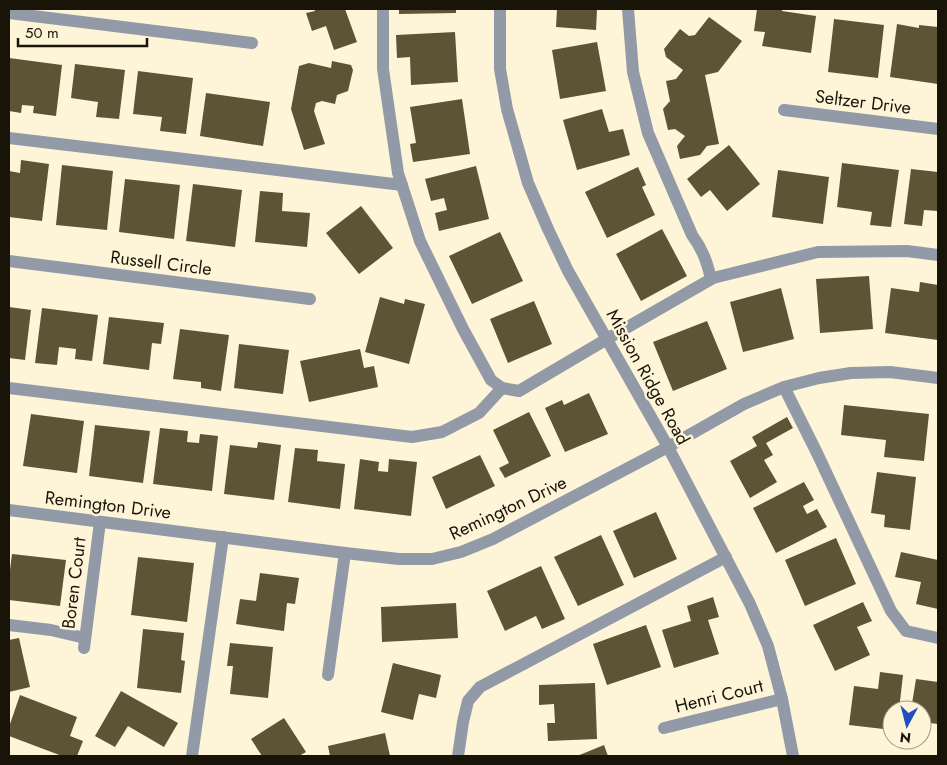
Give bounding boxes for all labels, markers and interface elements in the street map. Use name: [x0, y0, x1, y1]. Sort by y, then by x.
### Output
scale bar: [18, 15, 146, 47]
text: 50 m: [25, 22, 59, 44]
street label: Seltzer Drive: [814, 83, 912, 121]
street label: Russell Circle: [109, 244, 213, 282]
street label: Mission Ridge Road: [600, 304, 696, 450]
street label: Remington Drive: [445, 469, 571, 547]
street label: Remington Drive: [43, 484, 173, 526]
street label: Boren Court: [55, 535, 93, 630]
street label: Henri Court: [672, 672, 766, 719]
north arrow: [882, 700, 932, 750]
text: N: [899, 727, 912, 749]

